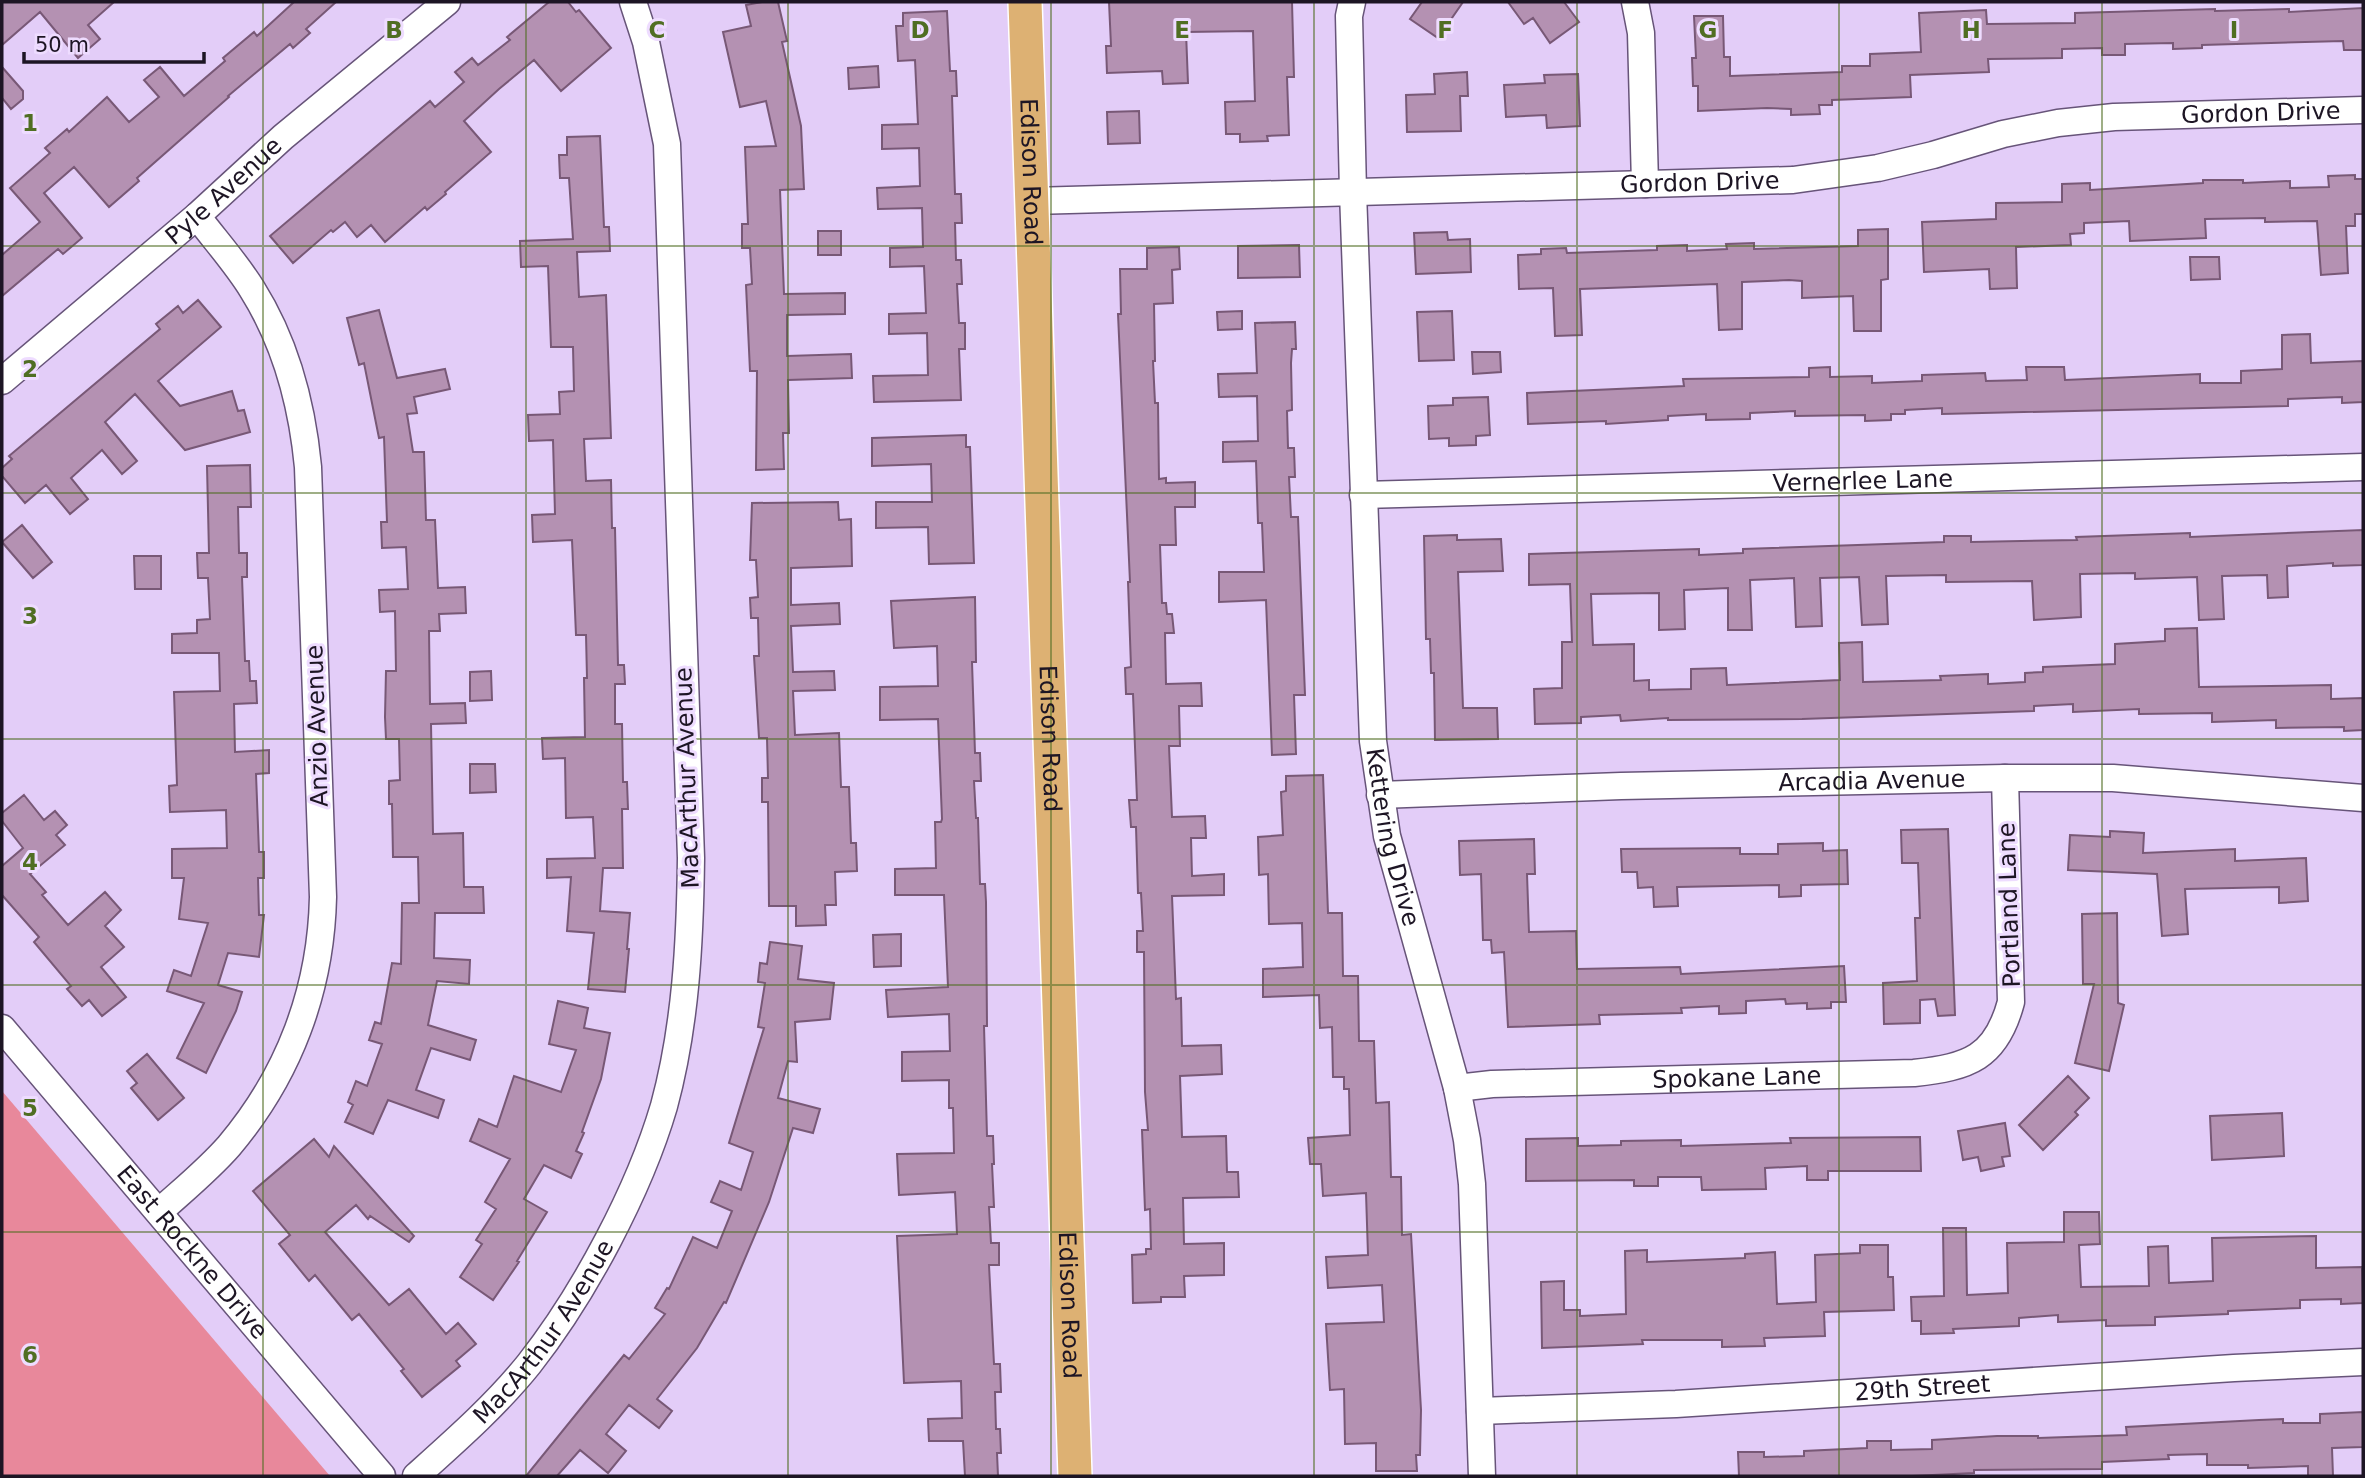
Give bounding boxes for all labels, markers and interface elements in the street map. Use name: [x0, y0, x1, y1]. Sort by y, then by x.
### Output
text: B: [385, 17, 403, 43]
text: C: [649, 17, 665, 43]
text: D: [910, 17, 930, 43]
text: E: [1174, 17, 1190, 43]
text: F: [1437, 17, 1453, 43]
text: G: [1699, 17, 1717, 43]
text: H: [1961, 17, 1981, 43]
text: I: [2230, 17, 2238, 43]
scale bar: [24, 21, 205, 65]
text: 50 m: [35, 33, 89, 57]
street label: Gordon Drive: [2181, 97, 2341, 129]
street label: Edison Road: [1014, 98, 1047, 246]
text: 1: [22, 110, 38, 136]
street label: Pyle Avenue: [160, 131, 288, 251]
street label: Gordon Drive: [1620, 166, 1780, 199]
text: 2: [22, 356, 38, 382]
street label: Vernerlee Lane: [1772, 464, 1953, 498]
text: 3: [22, 603, 38, 629]
street label: Anzio Avenue: [300, 644, 334, 808]
street label: Edison Road: [1033, 664, 1066, 813]
street label: MacArthur Avenue: [669, 667, 705, 889]
street label: Kettering Drive: [1360, 746, 1425, 929]
street label: Arcadia Avenue: [1778, 765, 1966, 797]
street label: Portland Lane: [1992, 822, 2026, 988]
text: 4: [22, 849, 38, 875]
street label: Spokane Lane: [1652, 1061, 1822, 1094]
text: 5: [22, 1095, 38, 1121]
street label: East Rockne Drive: [111, 1160, 274, 1345]
street label: Edison Road: [1053, 1231, 1086, 1379]
street label: MacArthur Avenue: [468, 1235, 620, 1430]
text: 6: [22, 1342, 38, 1368]
street label: 29th Street: [1854, 1370, 1991, 1406]

